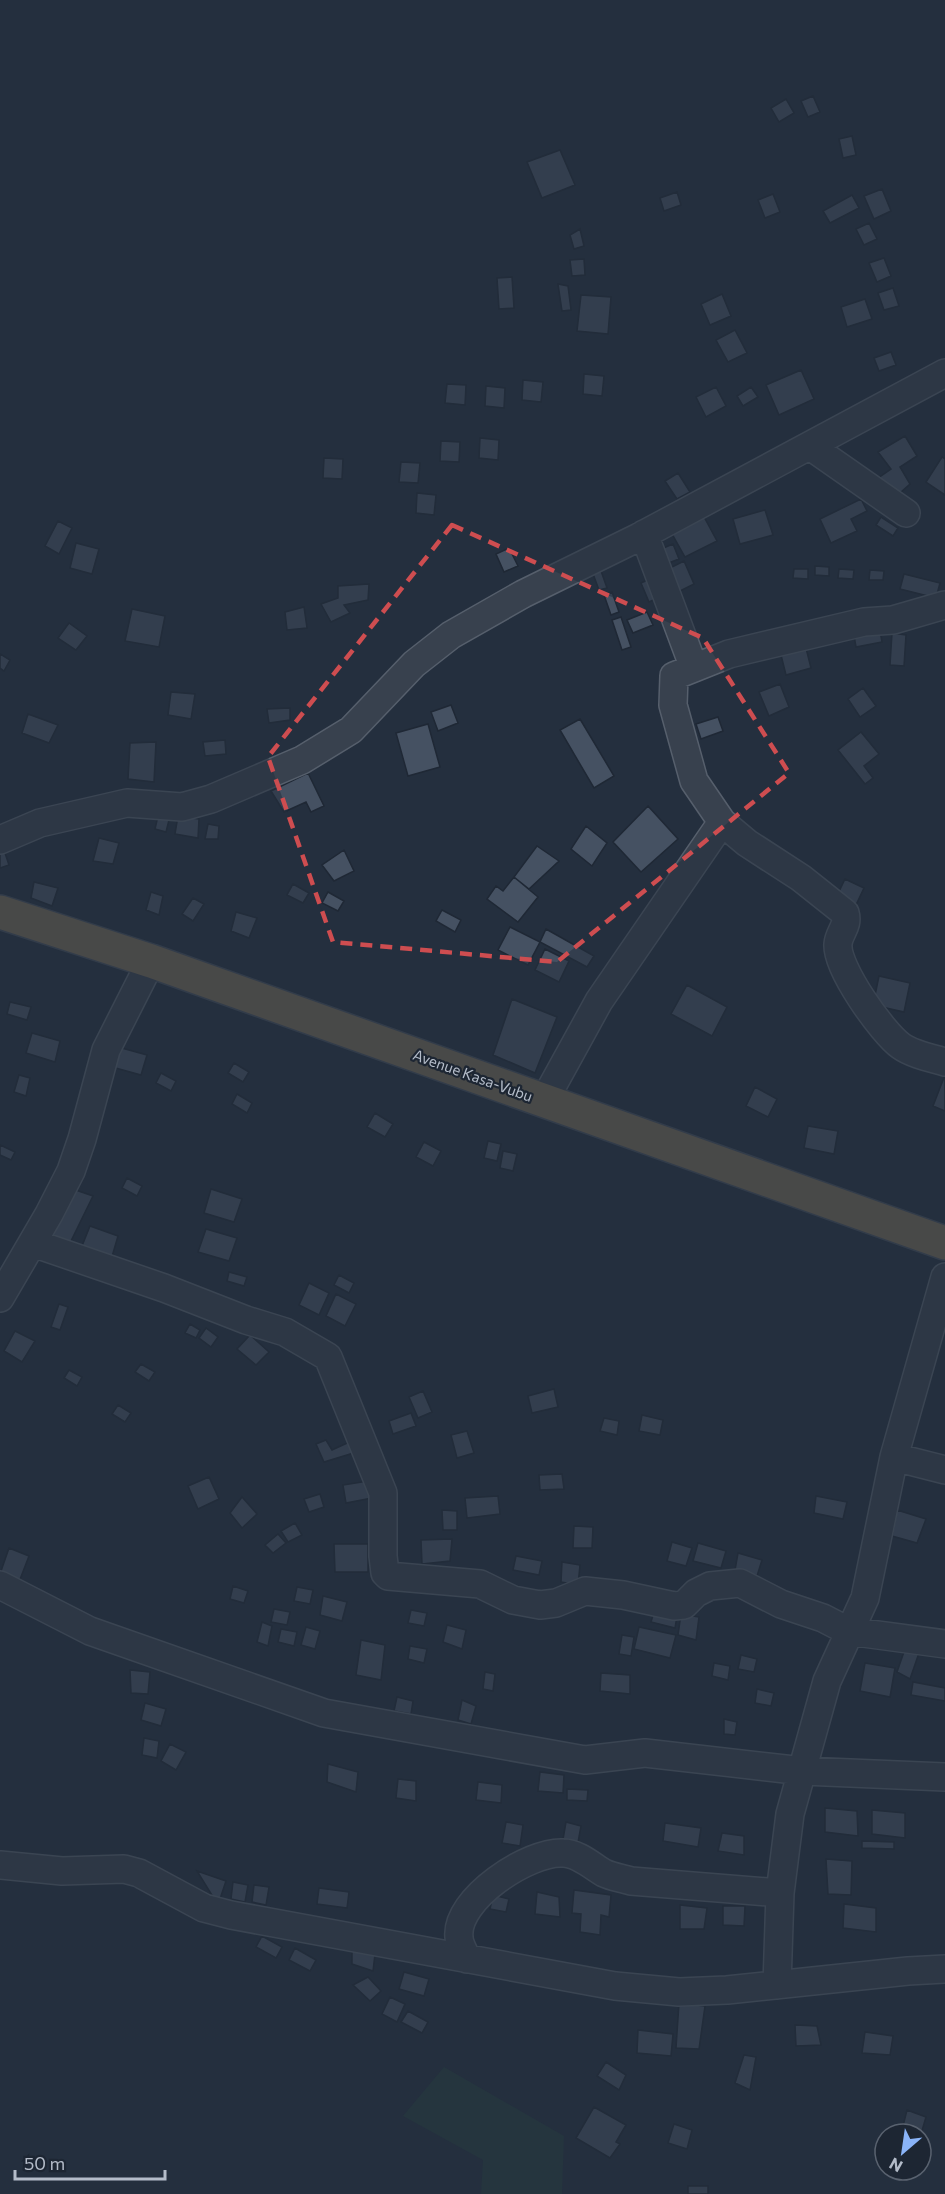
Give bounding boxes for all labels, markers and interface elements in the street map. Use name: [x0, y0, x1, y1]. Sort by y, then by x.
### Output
street label: Avenue Kasa-Vubu: [411, 1045, 535, 1105]
north arrow: [873, 2122, 933, 2182]
scale bar: [15, 2143, 165, 2181]
text: 50 m: [24, 2152, 65, 2174]
text: N: [886, 2154, 905, 2177]

